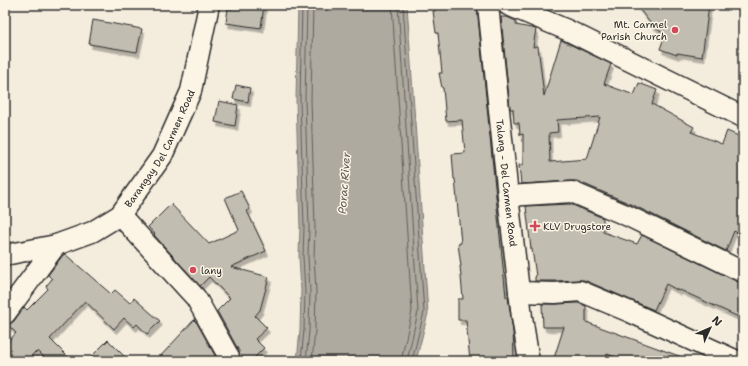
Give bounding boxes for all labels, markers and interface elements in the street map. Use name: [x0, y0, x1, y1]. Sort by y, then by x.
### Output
place label: Mt. Carmel Parish Church: [601, 18, 667, 43]
marker: Mt. Carmel Parish Church: [670, 25, 680, 35]
street label: Barangay Del Carmen Road: [122, 87, 198, 210]
street label: Talang - Del Carmen Road: [493, 119, 520, 248]
water label: Porac River: [335, 151, 354, 214]
place label: KLV Drugstore: [543, 220, 612, 233]
marker: KLV Drugstore: [530, 221, 540, 231]
place label: lany: [201, 264, 222, 277]
marker: lany: [188, 265, 198, 275]
north arrow: [690, 308, 730, 348]
text: N: [708, 313, 725, 330]

